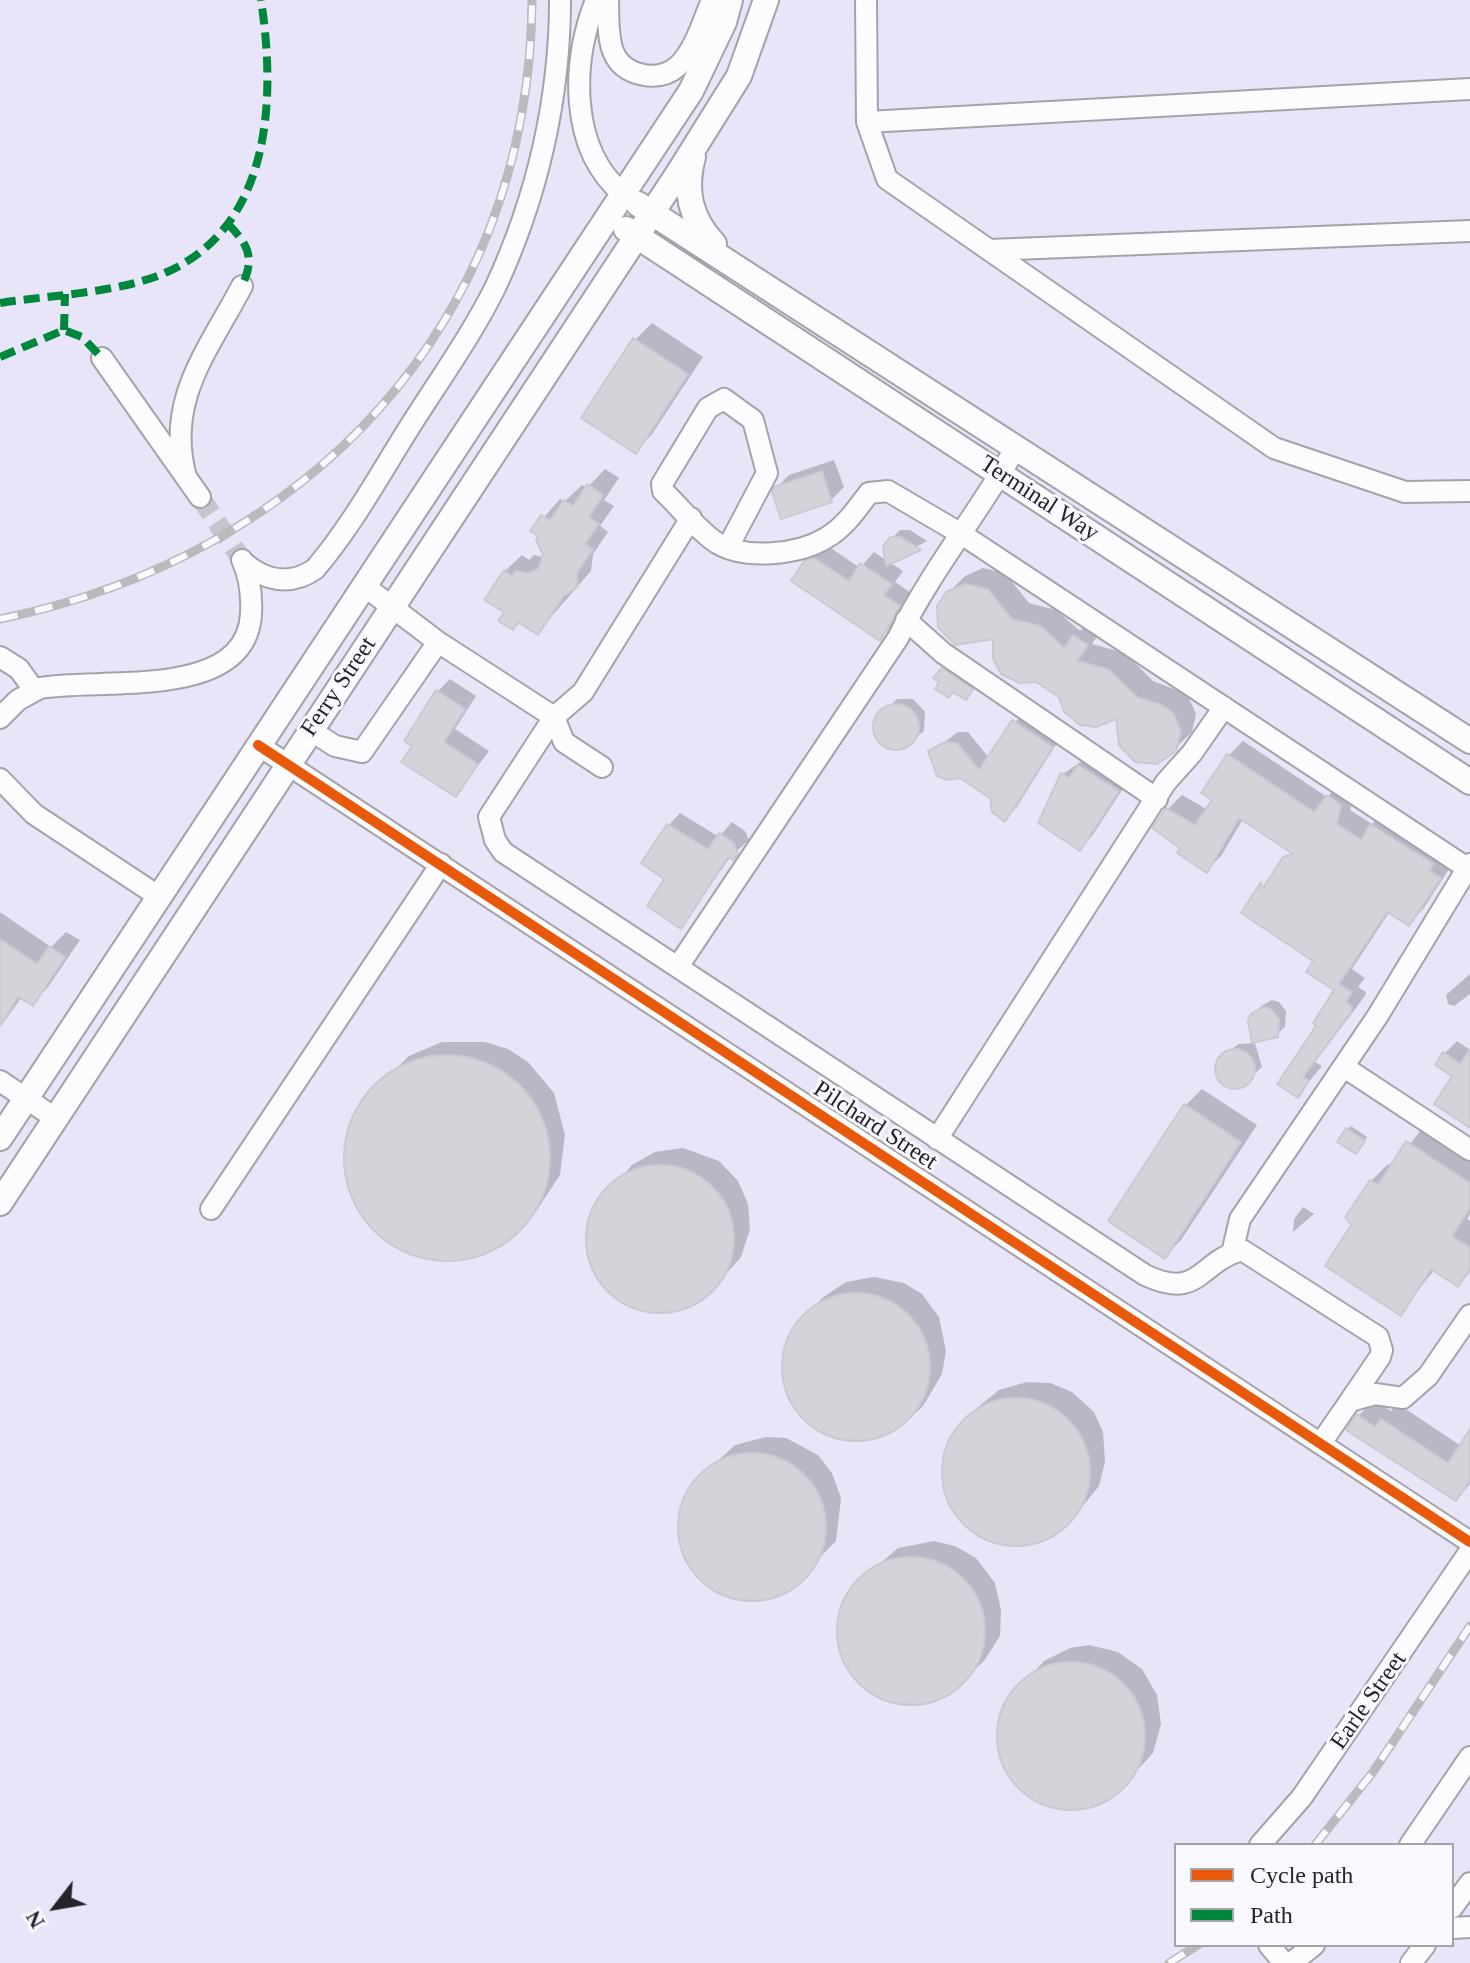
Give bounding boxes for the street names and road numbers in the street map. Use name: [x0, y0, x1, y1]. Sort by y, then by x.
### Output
street label: Terminal Way: [974, 450, 1104, 548]
street label: Ferry Street: [295, 632, 383, 742]
street label: Pilchard Street: [808, 1075, 942, 1177]
street label: Earle Street: [1325, 1647, 1413, 1755]

